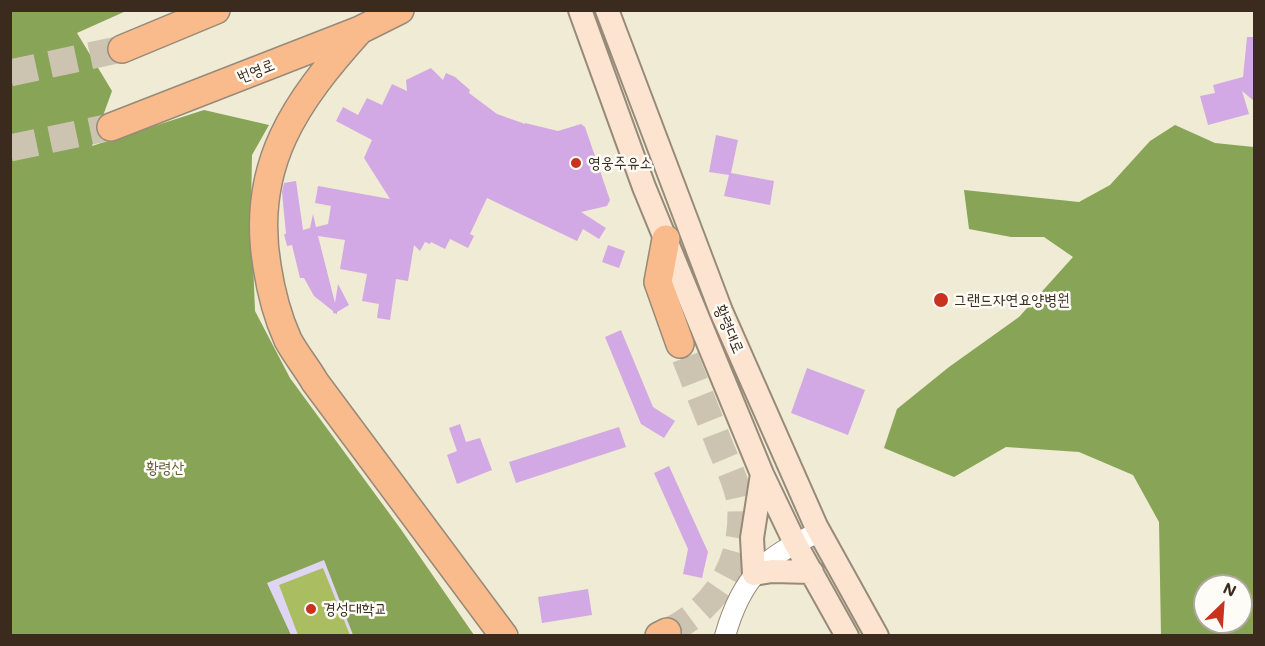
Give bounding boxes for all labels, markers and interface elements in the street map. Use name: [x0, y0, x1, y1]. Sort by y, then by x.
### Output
street label: 번영로: [235, 55, 277, 87]
place label: 영웅주유소: [588, 153, 652, 173]
marker: 영웅주유소: [569, 156, 583, 170]
place label: 그랜드자연요양병원: [954, 290, 1070, 310]
marker: 그랜드자연요양병원: [932, 291, 950, 309]
street label: 황령대로: [710, 302, 748, 356]
park label: 황령산: [146, 458, 184, 478]
north arrow: [1193, 574, 1253, 634]
text: N: [1220, 577, 1240, 601]
place label: 경성대학교: [323, 599, 387, 619]
marker: 경성대학교: [304, 602, 318, 616]

